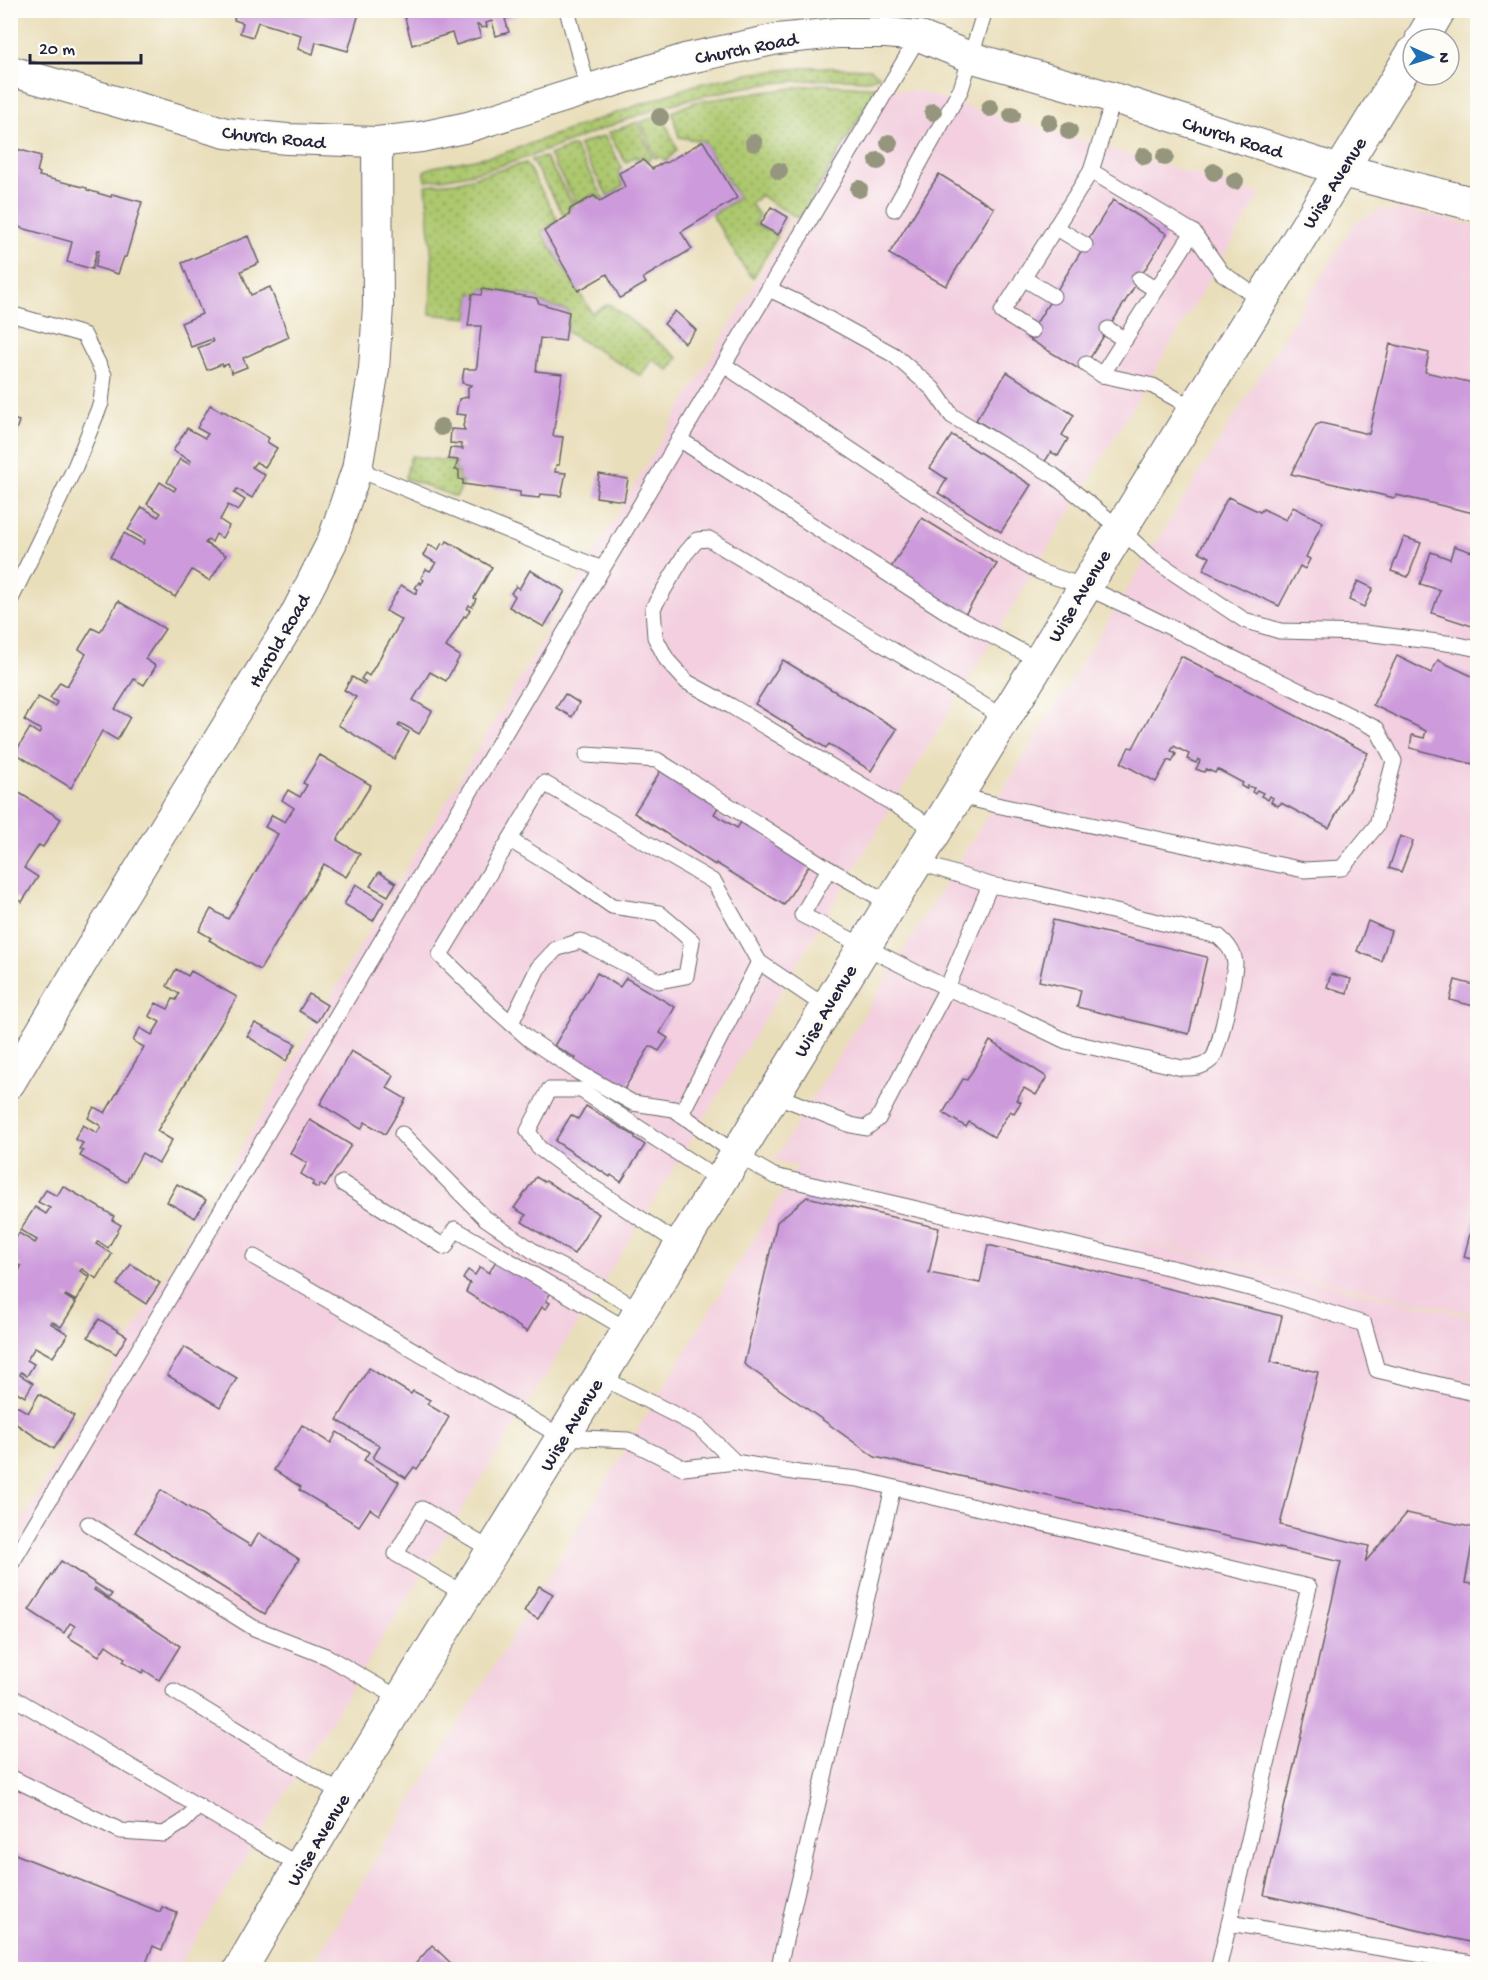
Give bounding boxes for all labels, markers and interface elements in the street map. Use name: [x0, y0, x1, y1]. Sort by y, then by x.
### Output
scale bar: [30, 27, 141, 65]
north arrow: [1401, 27, 1461, 87]
street label: Church Road: [693, 29, 802, 72]
text: 20 m: [39, 40, 75, 61]
text: N: [1433, 52, 1452, 64]
street label: Church Road: [1179, 113, 1287, 166]
street label: Church Road: [221, 123, 329, 157]
street label: Wise Avenue: [1299, 133, 1374, 234]
street label: Wise Avenue: [1044, 546, 1118, 647]
street label: Harold Road: [245, 589, 318, 693]
street label: Wise Avenue: [790, 961, 864, 1062]
street label: Wise Avenue: [536, 1375, 610, 1476]
street label: Wise Avenue: [283, 1790, 357, 1891]

